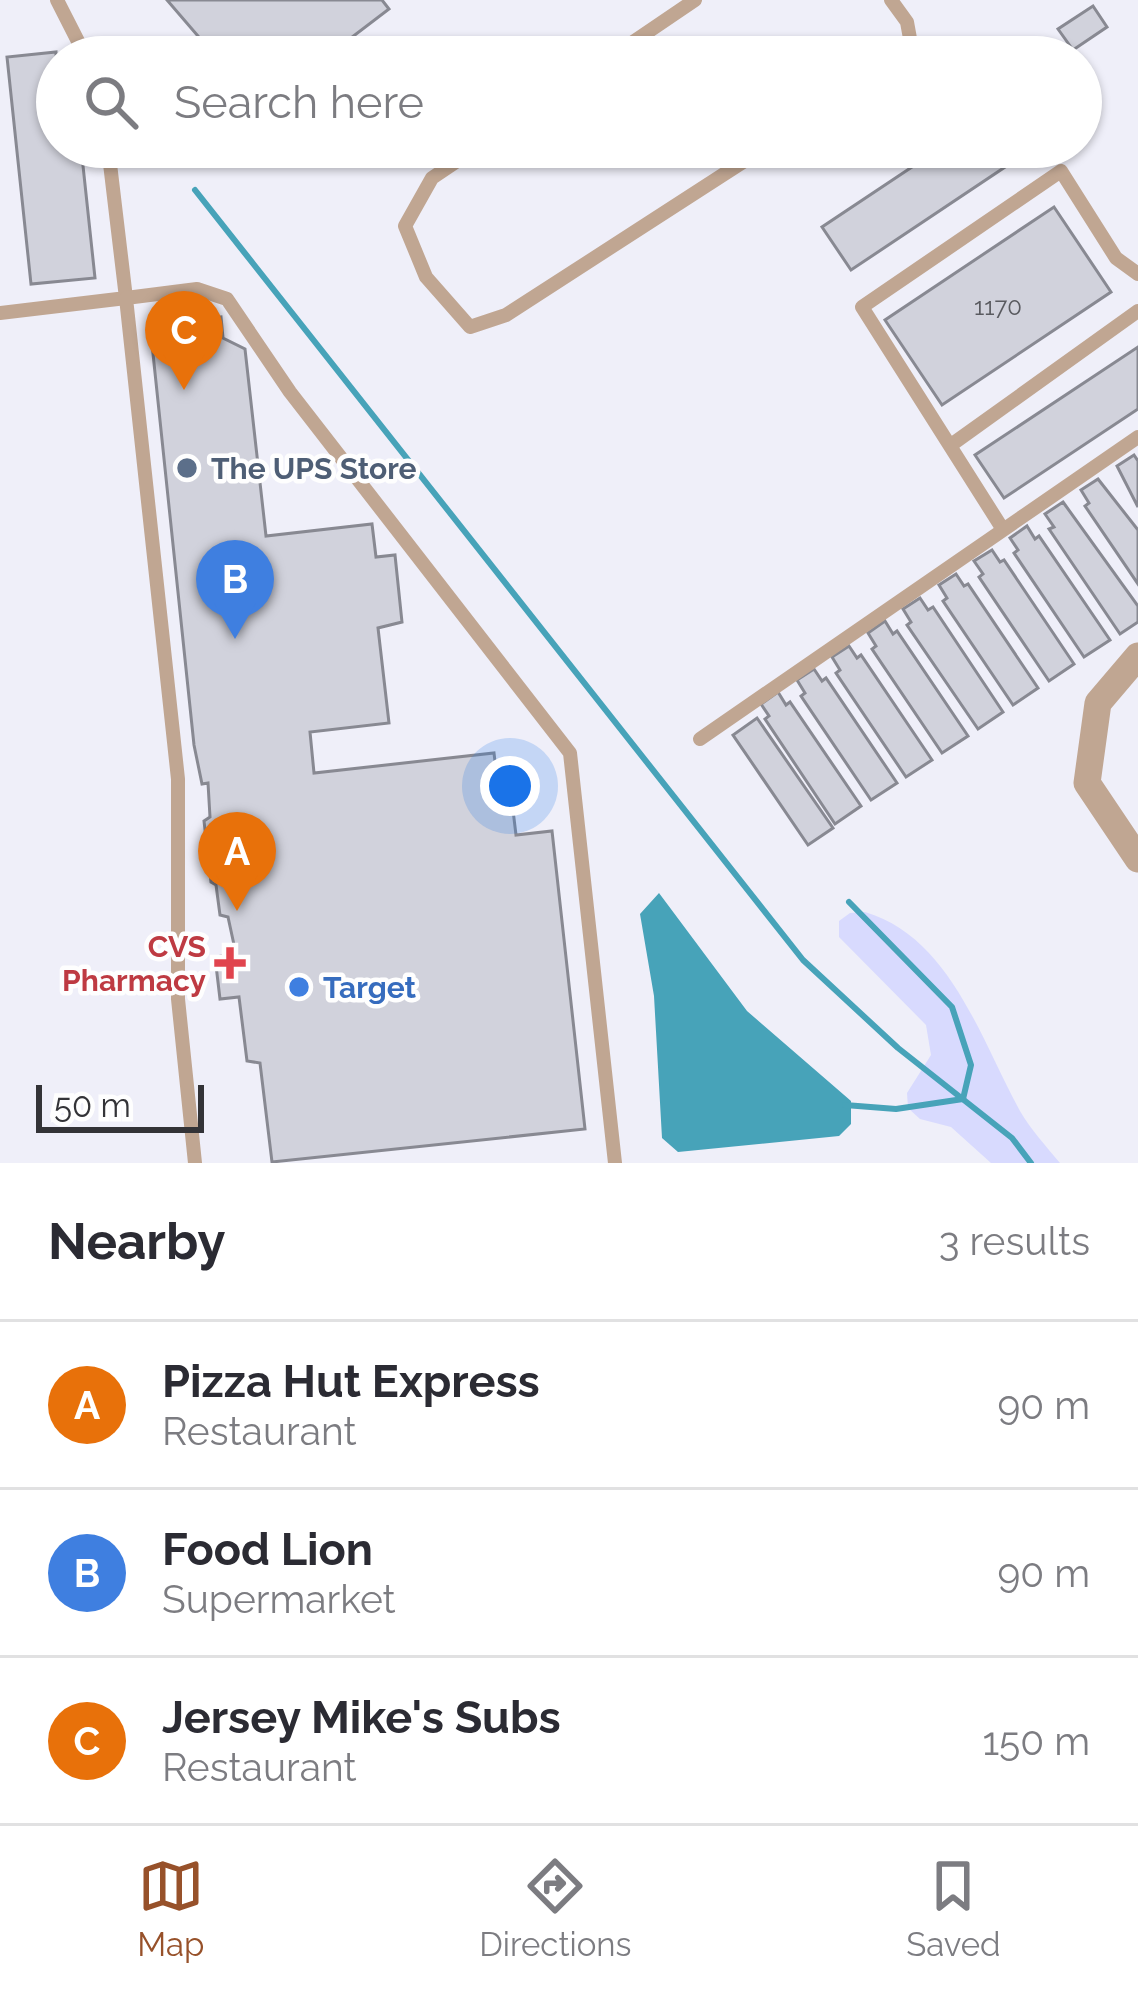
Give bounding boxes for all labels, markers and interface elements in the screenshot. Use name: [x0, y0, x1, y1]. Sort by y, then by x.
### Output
search box: [36, 36, 1102, 168]
icon: search: [78, 69, 144, 135]
text: Search here: [174, 76, 424, 129]
pin: C: [145, 291, 223, 390]
house number: 1170: [974, 292, 1022, 321]
place label: The UPS Store: [211, 451, 417, 486]
marker: The UPS Store: [174, 455, 200, 481]
pin: B: [196, 540, 274, 639]
your location: [480, 756, 540, 816]
pin: A: [198, 812, 276, 911]
place label: CVS Pharmacy: [62, 929, 206, 998]
marker: CVS Pharmacy: [217, 950, 243, 976]
place label: Target: [323, 970, 417, 1005]
marker: Target: [286, 974, 312, 1000]
scale bar: [36, 1079, 204, 1132]
text: 50 m: [54, 1086, 131, 1125]
text: Nearby: [48, 1211, 225, 1271]
text: 3 results: [939, 1218, 1090, 1264]
text: Pizza Hut Express: [162, 1355, 540, 1408]
text: A: [74, 1382, 100, 1428]
text: 90 m: [997, 1382, 1090, 1428]
text: Restaurant: [162, 1408, 357, 1454]
text: Food Lion: [162, 1523, 373, 1576]
text: B: [74, 1550, 100, 1596]
text: 90 m: [997, 1550, 1090, 1596]
text: Supermarket: [162, 1576, 396, 1622]
text: Jersey Mike's Subs: [162, 1691, 561, 1744]
text: C: [74, 1718, 100, 1764]
text: 150 m: [982, 1718, 1090, 1764]
text: Restaurant: [162, 1744, 357, 1790]
tab: Map: [137, 1853, 204, 1964]
tab: Directions: [479, 1853, 632, 1964]
tab: Saved: [906, 1853, 1001, 1964]

